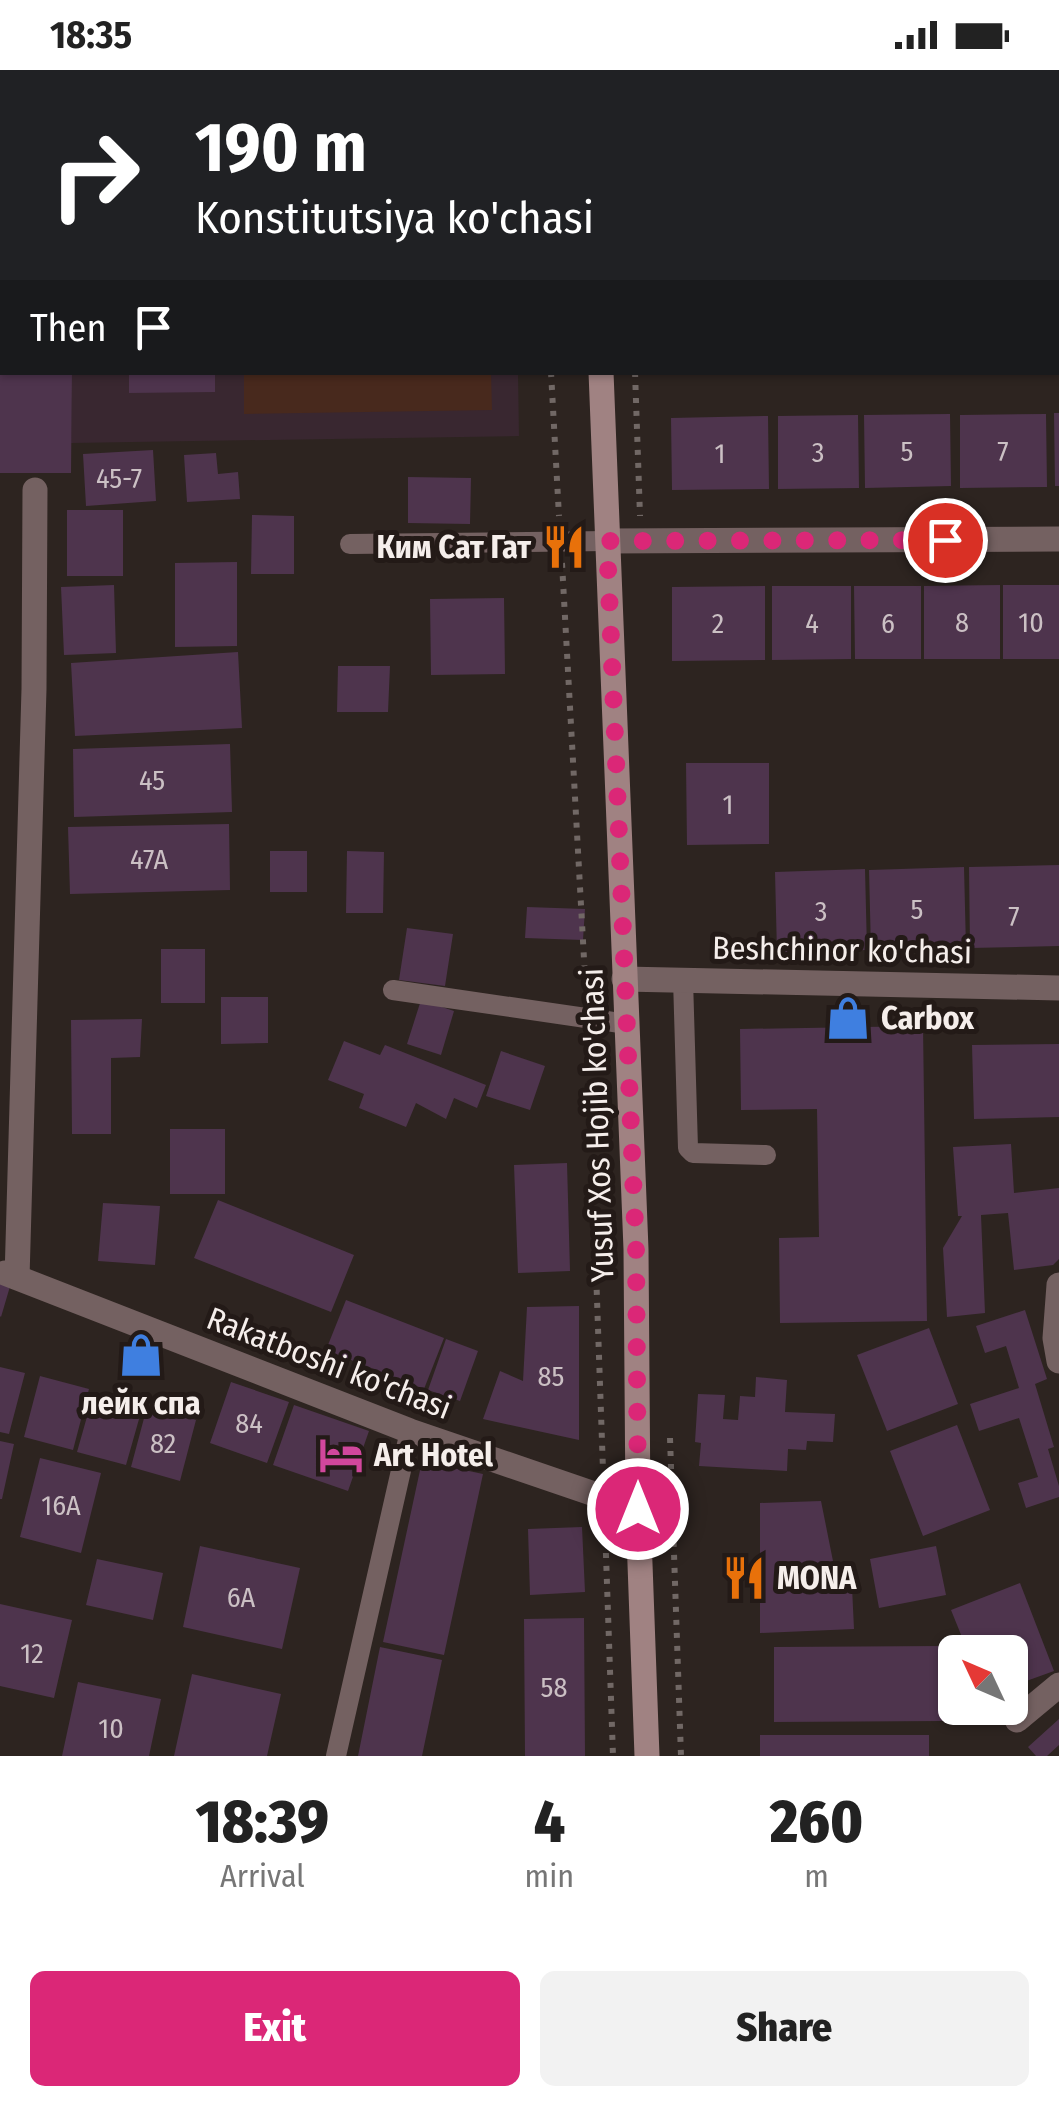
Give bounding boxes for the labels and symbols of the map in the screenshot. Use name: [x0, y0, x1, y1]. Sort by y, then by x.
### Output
house number: 5: [901, 435, 913, 468]
house number: 7: [997, 435, 1009, 468]
house number: 3: [812, 436, 824, 469]
house number: 1: [715, 437, 725, 470]
house number: 45-7: [96, 462, 142, 495]
pin: [903, 498, 988, 583]
restaurant icon: Ким Сат Гат: [540, 523, 588, 571]
place label: Ким Сат Гат: [377, 528, 531, 566]
house number: 8: [955, 606, 969, 639]
house number: 10: [1018, 606, 1044, 639]
house number: 2: [712, 607, 724, 640]
house number: 4: [805, 607, 819, 640]
house number: 6: [881, 607, 895, 640]
house number: 45: [139, 764, 165, 797]
house number: 1: [723, 788, 733, 821]
house number: 47A: [130, 843, 168, 876]
house number: 5: [911, 893, 923, 926]
house number: 3: [815, 895, 827, 928]
house number: 7: [1008, 900, 1020, 933]
street label: Beshchinor ko'chasi: [712, 929, 972, 971]
street label: Yusuf Xos Hojib ko'chasi: [573, 967, 621, 1283]
shop icon: Carbox: [824, 994, 872, 1042]
place label: Carbox: [881, 999, 975, 1037]
street label: Rakatboshi ko'chasi: [202, 1299, 456, 1427]
shop icon: лейк спа: [117, 1331, 165, 1379]
house number: 85: [538, 1360, 564, 1393]
place label: лейк спа: [81, 1384, 201, 1422]
house number: 84: [235, 1407, 263, 1440]
house number: 82: [150, 1427, 176, 1460]
hotel icon: Art Hotel: [317, 1431, 365, 1479]
place label: Art Hotel: [373, 1436, 493, 1474]
position arrow: [586, 1457, 690, 1561]
house number: 16A: [41, 1489, 81, 1522]
restaurant icon: MONA: [720, 1554, 768, 1602]
place label: MONA: [777, 1559, 857, 1597]
house number: 6A: [227, 1581, 256, 1614]
north arrow: [938, 1635, 1028, 1725]
house number: 12: [20, 1637, 44, 1670]
house number: 58: [541, 1671, 567, 1704]
house number: 10: [98, 1712, 124, 1745]

